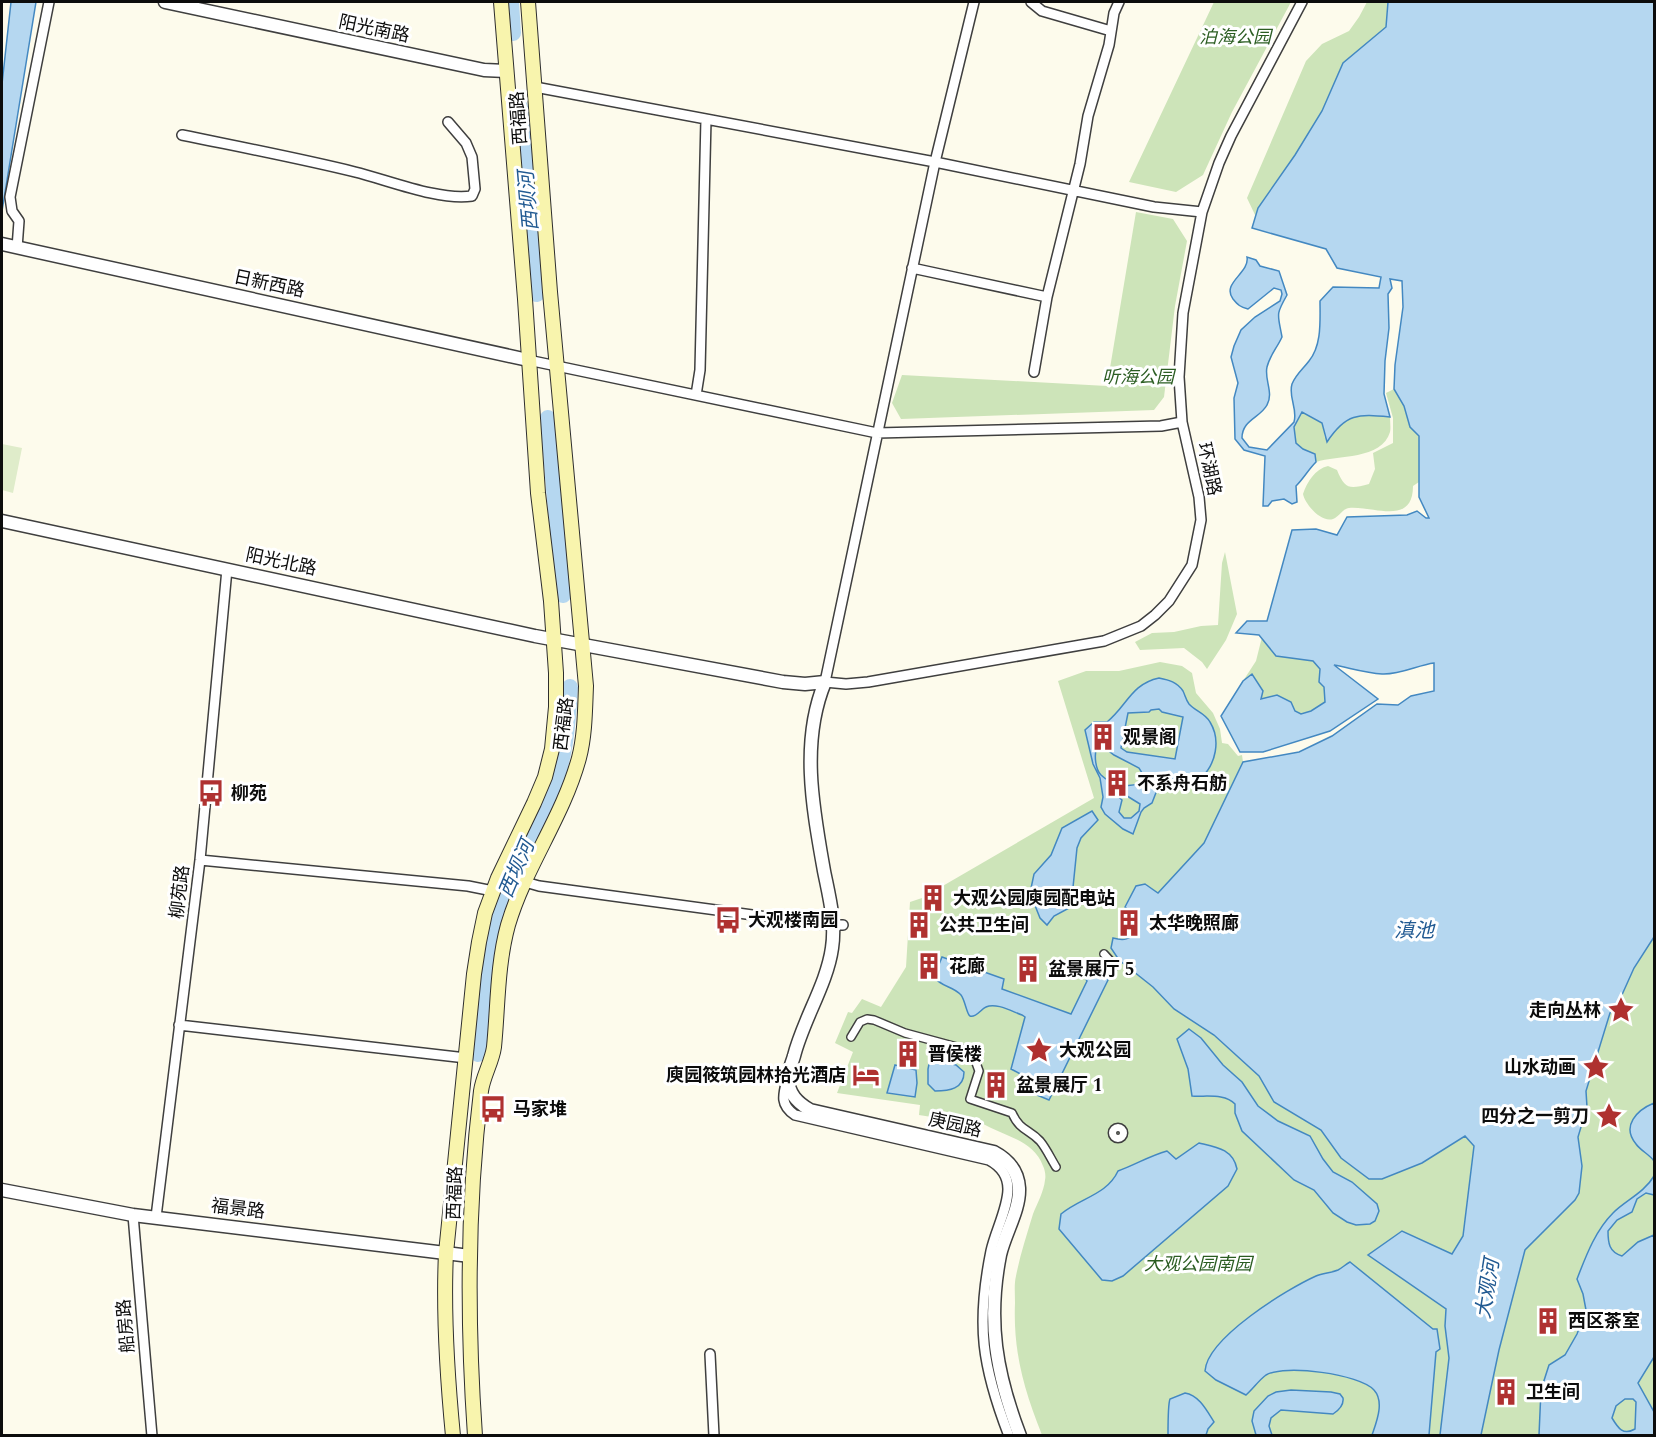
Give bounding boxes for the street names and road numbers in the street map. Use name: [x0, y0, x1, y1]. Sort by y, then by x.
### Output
street label: 阳光南路: [336, 8, 412, 50]
street label: 西福路: [504, 90, 534, 146]
street label: 日新西路: [231, 263, 307, 305]
street label: 环湖路: [1190, 440, 1228, 498]
street label: 阳光北路: [243, 541, 319, 583]
street label: 西福路: [547, 696, 581, 752]
street label: 柳苑路: [163, 864, 197, 920]
street label: 庚园路: [926, 1106, 984, 1144]
street label: 西福路: [441, 1166, 469, 1220]
street label: 福景路: [210, 1192, 266, 1226]
street label: 船房路: [110, 1298, 142, 1354]

